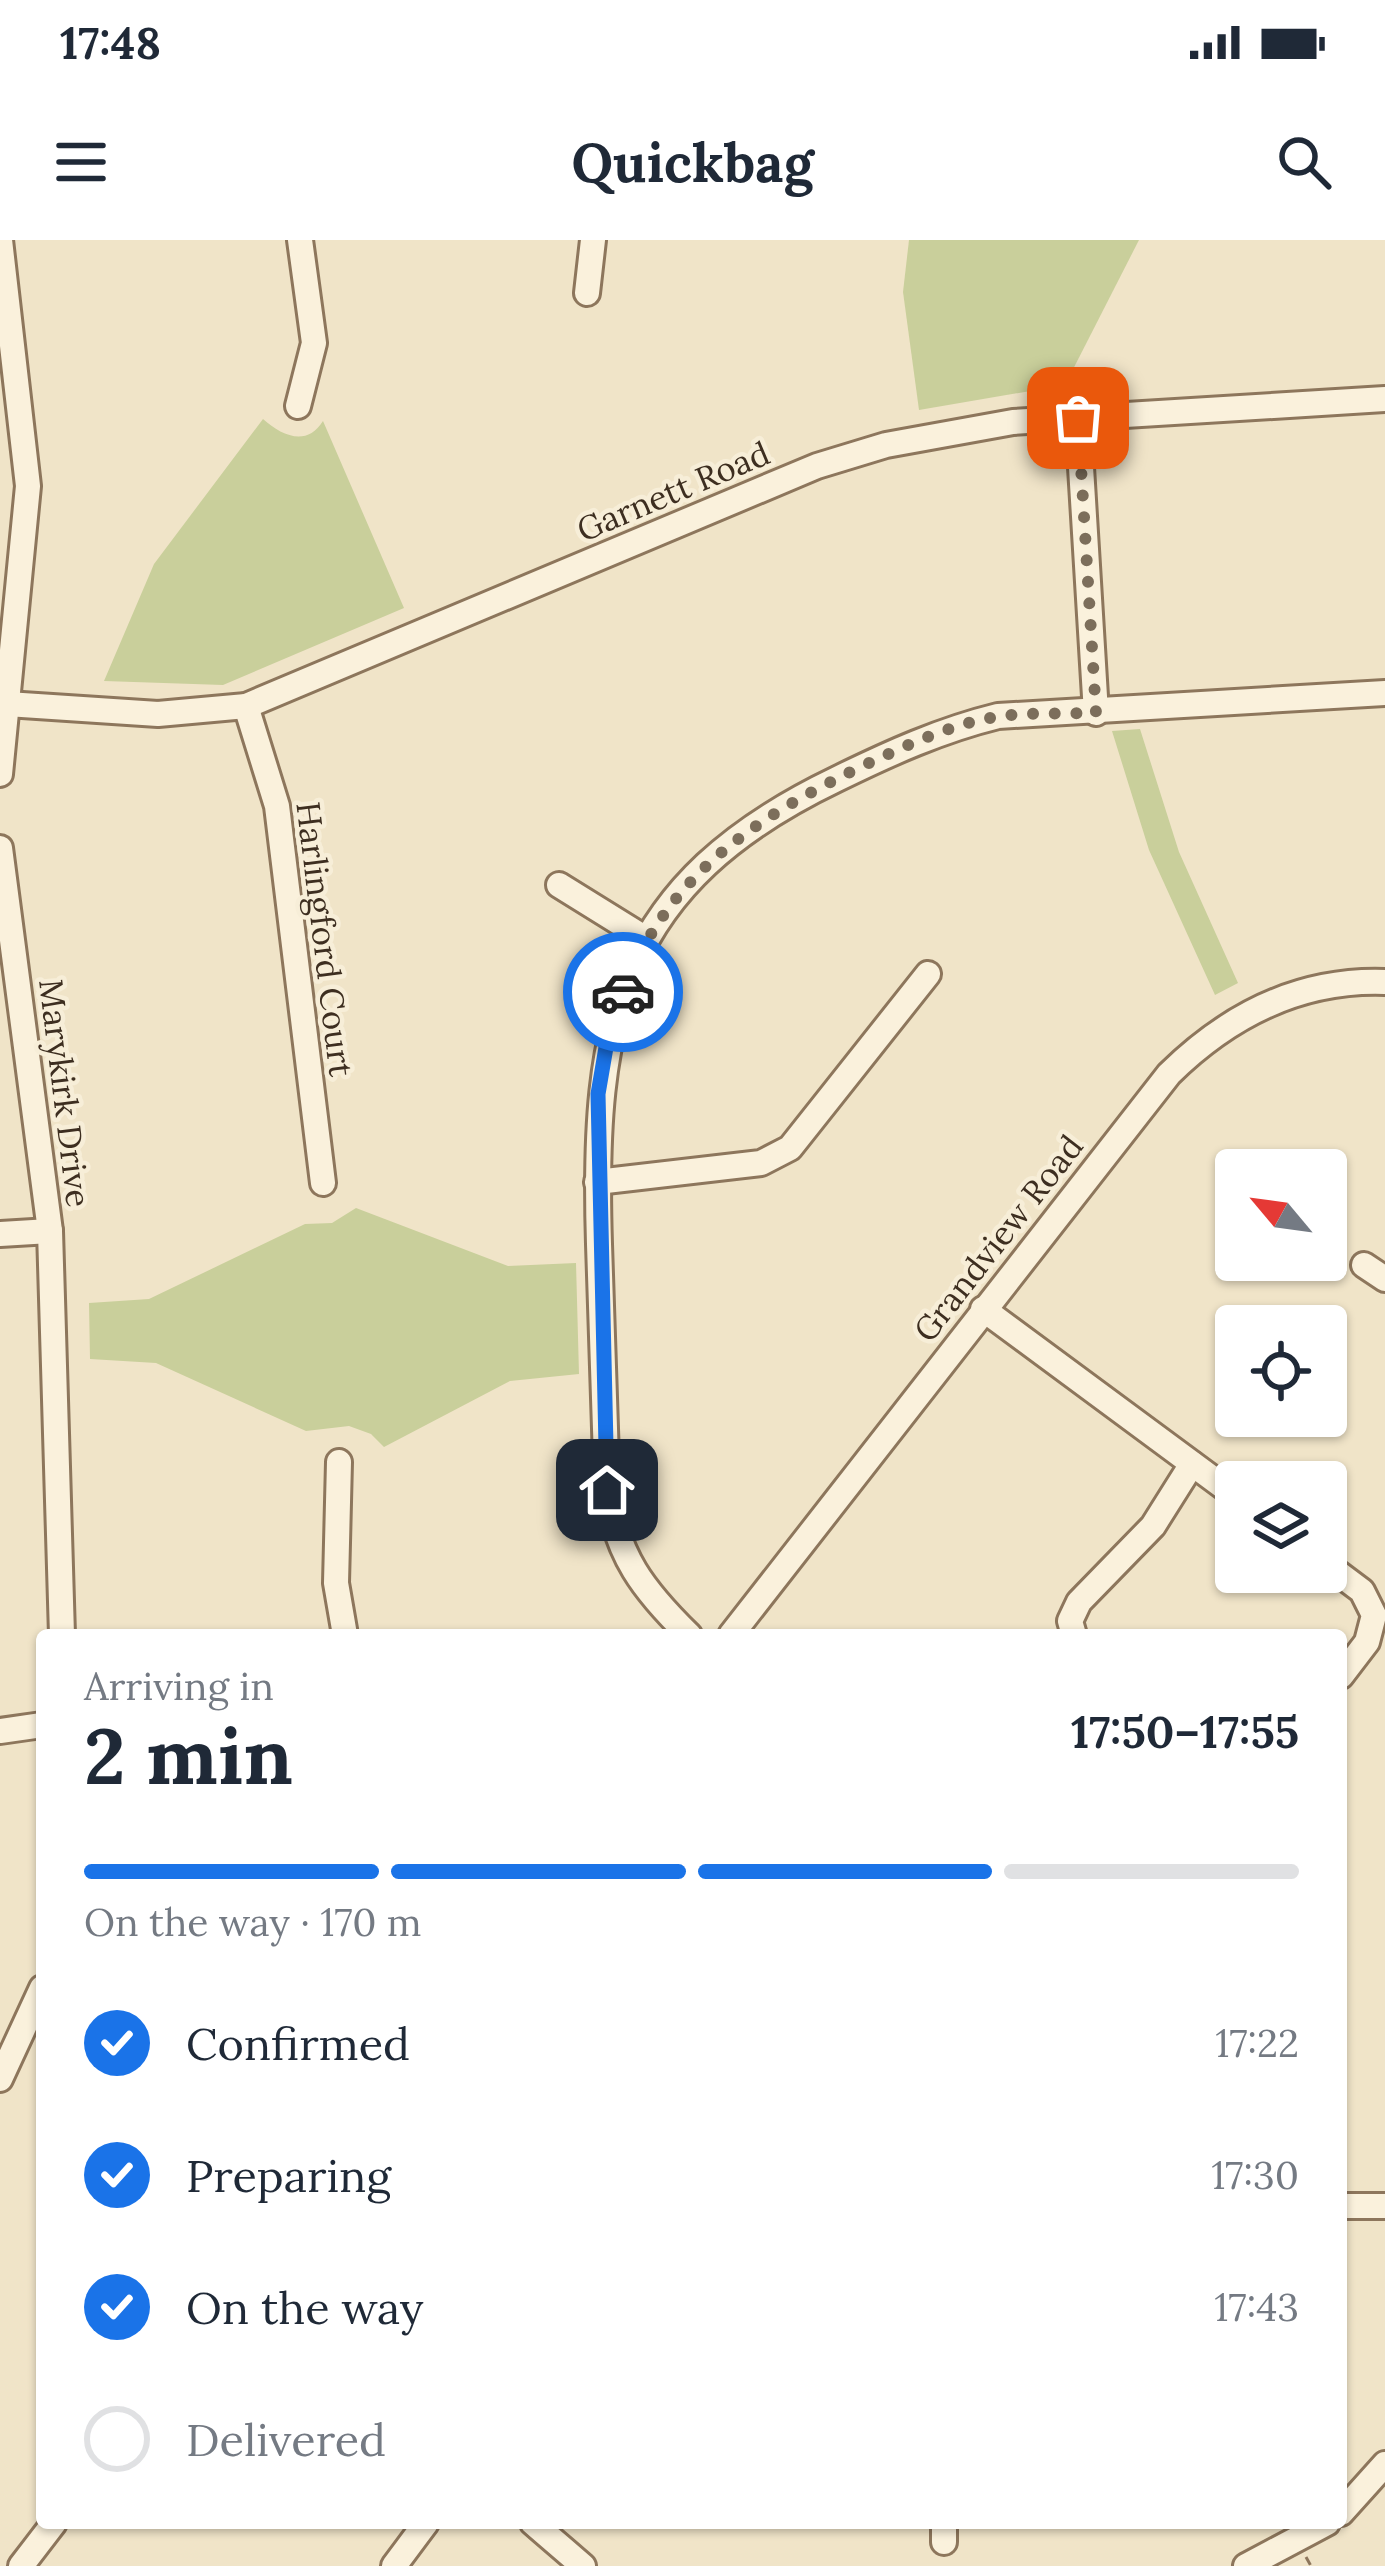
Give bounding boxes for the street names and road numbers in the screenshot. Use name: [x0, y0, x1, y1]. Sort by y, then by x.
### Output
street label: Garnett Road: [570, 432, 776, 550]
street label: Harlingford Court: [287, 799, 363, 1079]
street label: Marykirk Drive: [30, 977, 100, 1209]
street label: Grandview Road: [904, 1126, 1092, 1350]

